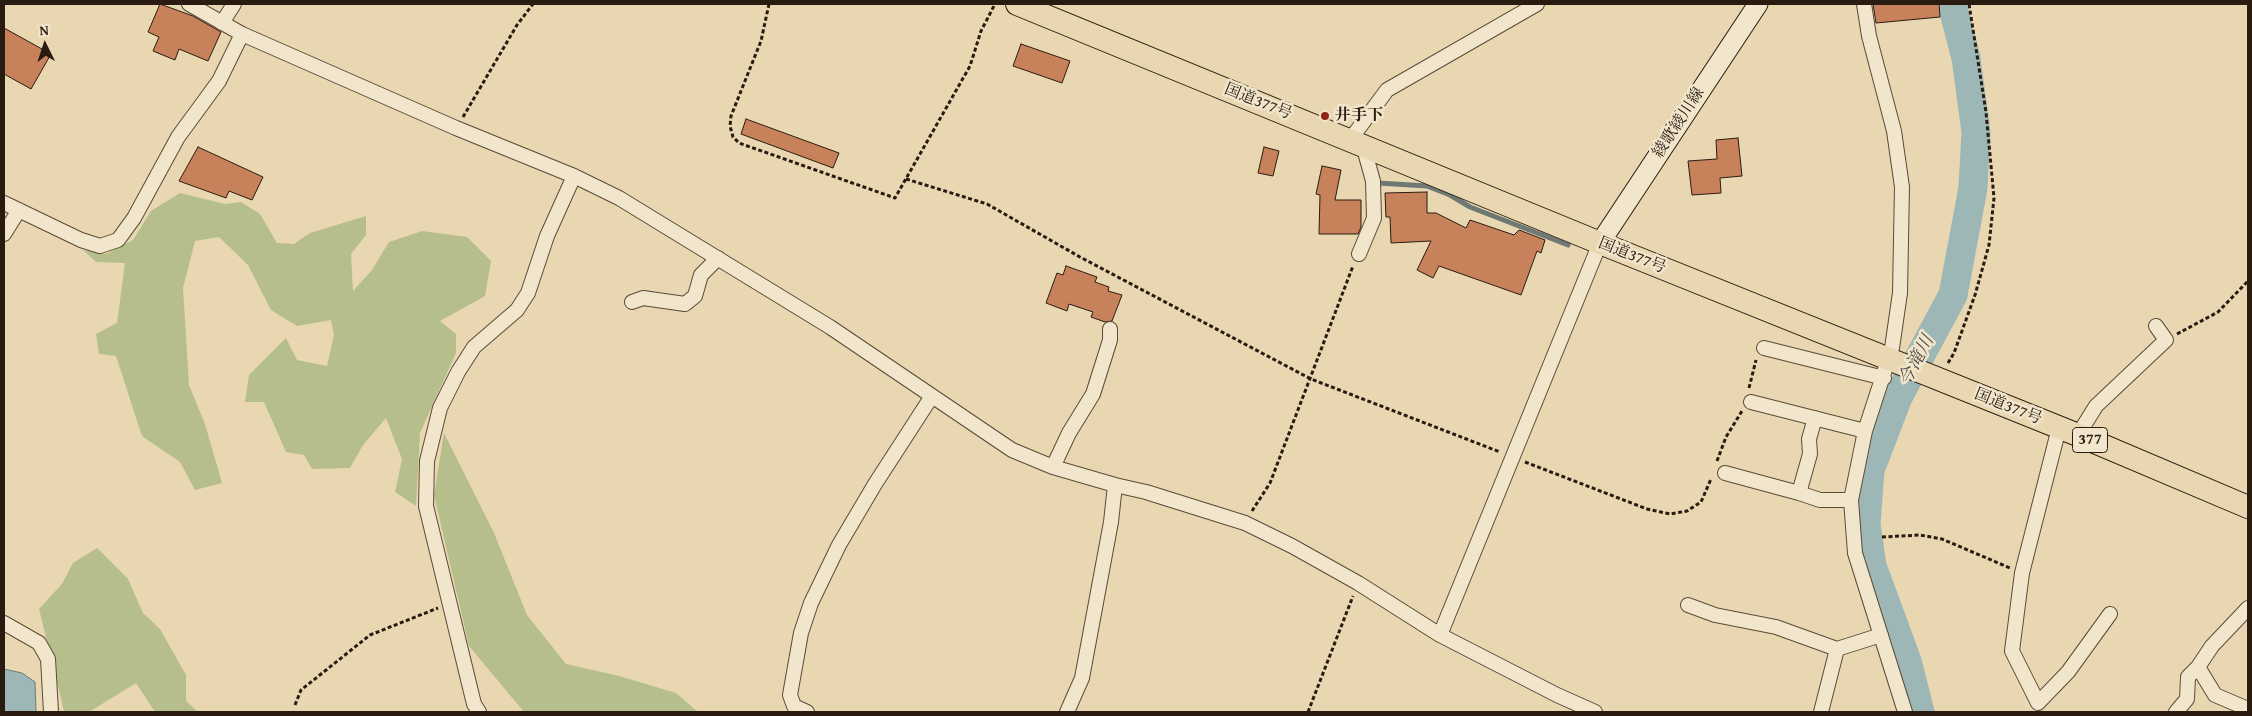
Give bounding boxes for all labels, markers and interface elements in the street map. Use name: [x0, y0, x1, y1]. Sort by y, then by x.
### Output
north arrow: [20, 20, 70, 70]
text: N: [39, 20, 49, 40]
street label: 国道377号: [1221, 80, 1295, 124]
street label: 綾歌綾川線: [1649, 84, 1709, 162]
place label: 井手下: [1335, 106, 1383, 126]
marker: 井手下: [1319, 110, 1331, 122]
street label: 国道377号: [1595, 234, 1669, 278]
water label: 今滝川: [1895, 332, 1939, 390]
street label: 国道377号: [1971, 385, 2045, 429]
road number: 377: [2072, 428, 2108, 452]

